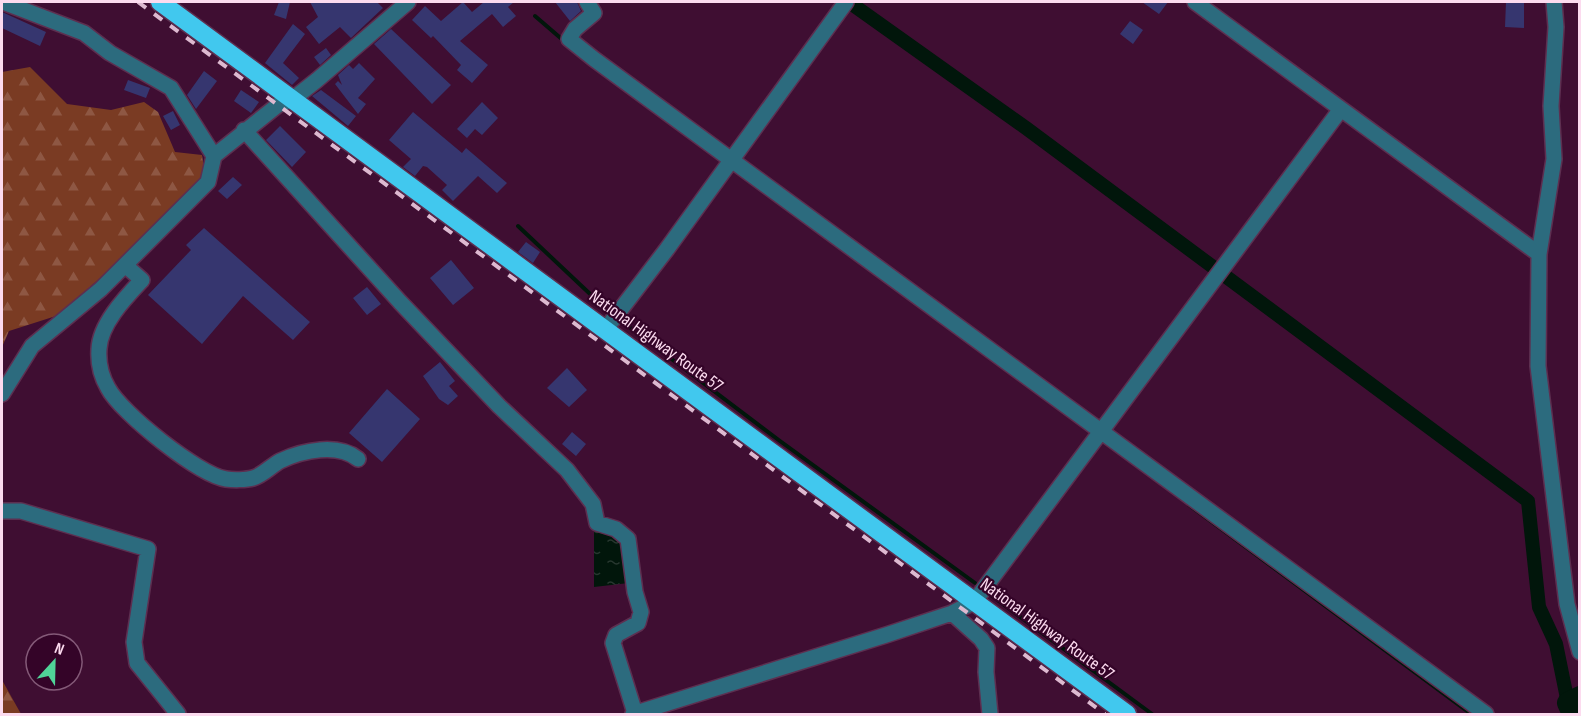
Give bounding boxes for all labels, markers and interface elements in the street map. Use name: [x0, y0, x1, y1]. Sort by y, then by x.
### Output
street label: National Highway Route 57: [585, 285, 728, 397]
street label: National Highway Route 57: [976, 573, 1119, 685]
north arrow: [24, 632, 84, 692]
text: N: [52, 639, 67, 660]

